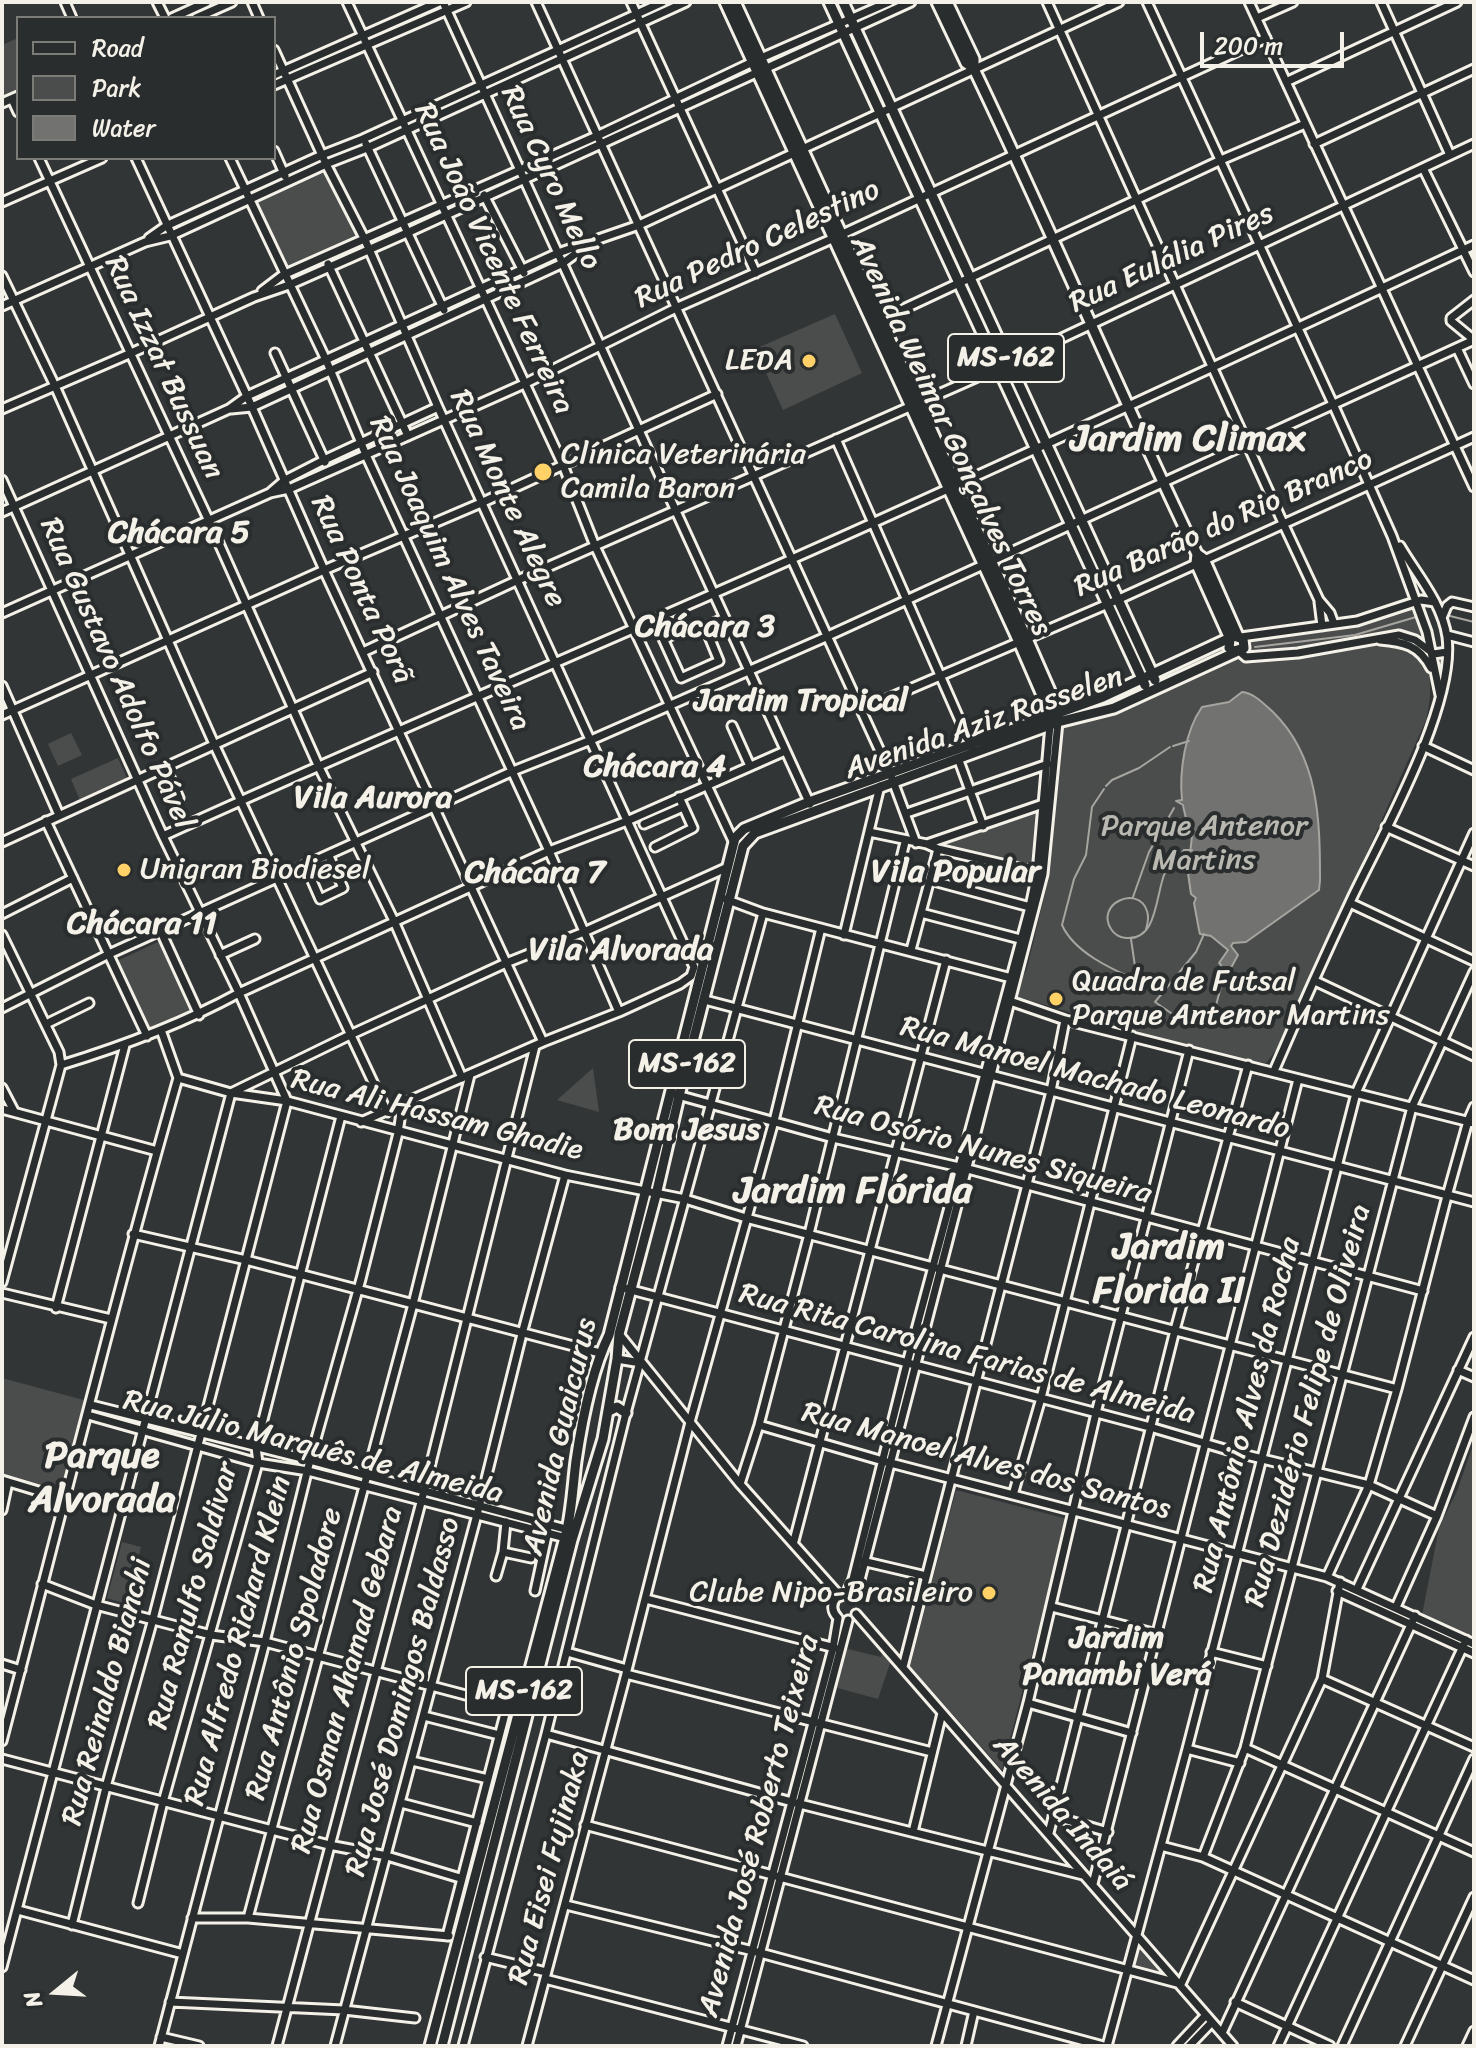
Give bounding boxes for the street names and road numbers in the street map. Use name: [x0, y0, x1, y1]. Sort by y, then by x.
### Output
street label: Rua Cyro Mello: [492, 80, 608, 276]
street label: Rua João Vicente Ferreira: [405, 98, 581, 420]
street label: Rua Pedro Celestino: [630, 173, 886, 317]
street label: Rua Eulália Pires: [1064, 196, 1280, 322]
street label: Avenida Weimar Gonçalves Torres: [841, 230, 1059, 642]
street label: Rua Izzat Bussuan: [95, 250, 231, 486]
road number: MS-162: [948, 334, 1064, 382]
street label: Rua Monte Alegre: [441, 384, 573, 614]
street label: Rua Joaquim Alves Taveira: [360, 411, 538, 737]
street label: Rua Barão do Rio Branco: [1069, 442, 1379, 606]
street label: Rua Ponta Porã: [302, 490, 420, 690]
street label: Rua Gustavo Adolfo Pável: [31, 513, 201, 835]
street label: Avenida Aziz Rasselen: [840, 659, 1128, 789]
street label: Rua Manoel Machado Leonardo: [896, 1010, 1294, 1148]
road number: MS-162: [629, 1040, 745, 1088]
street label: Rua Ali Hassam Ghadie: [287, 1062, 587, 1170]
street label: Rua Osório Nunes Siqueira: [811, 1089, 1155, 1213]
street label: Rua Dezidério Felipe de Oliveira: [1238, 1201, 1380, 1611]
street label: Rua Antônio Alves da Rocha: [1186, 1234, 1310, 1596]
street label: Rua Rita Carolina Farias de Almeida: [735, 1277, 1199, 1433]
street label: Avenida Guaicurus: [516, 1315, 606, 1559]
street label: Rua Júlio Marquês de Almeida: [119, 1383, 507, 1513]
street label: Rua Manoel Alves dos Santos: [798, 1395, 1174, 1529]
street label: Rua Ranulfo Saldivar: [141, 1459, 247, 1733]
street label: Rua Alfredo Richard Klein: [178, 1472, 300, 1810]
street label: Rua Osman Ahamad Gebara: [284, 1503, 412, 1857]
street label: Rua Antônio Spoladore: [239, 1504, 351, 1804]
street label: Rua José Domingos Baldasso: [339, 1514, 469, 1880]
street label: Rua Reinaldo Bianchi: [55, 1554, 161, 1830]
street label: Avenida José Roberto Teixeira: [692, 1631, 828, 2021]
road number: MS-162: [466, 1667, 582, 1715]
street label: Avenida Indaiá: [985, 1729, 1139, 1899]
street label: Rua Eisei Fujinaka: [502, 1747, 598, 1989]

